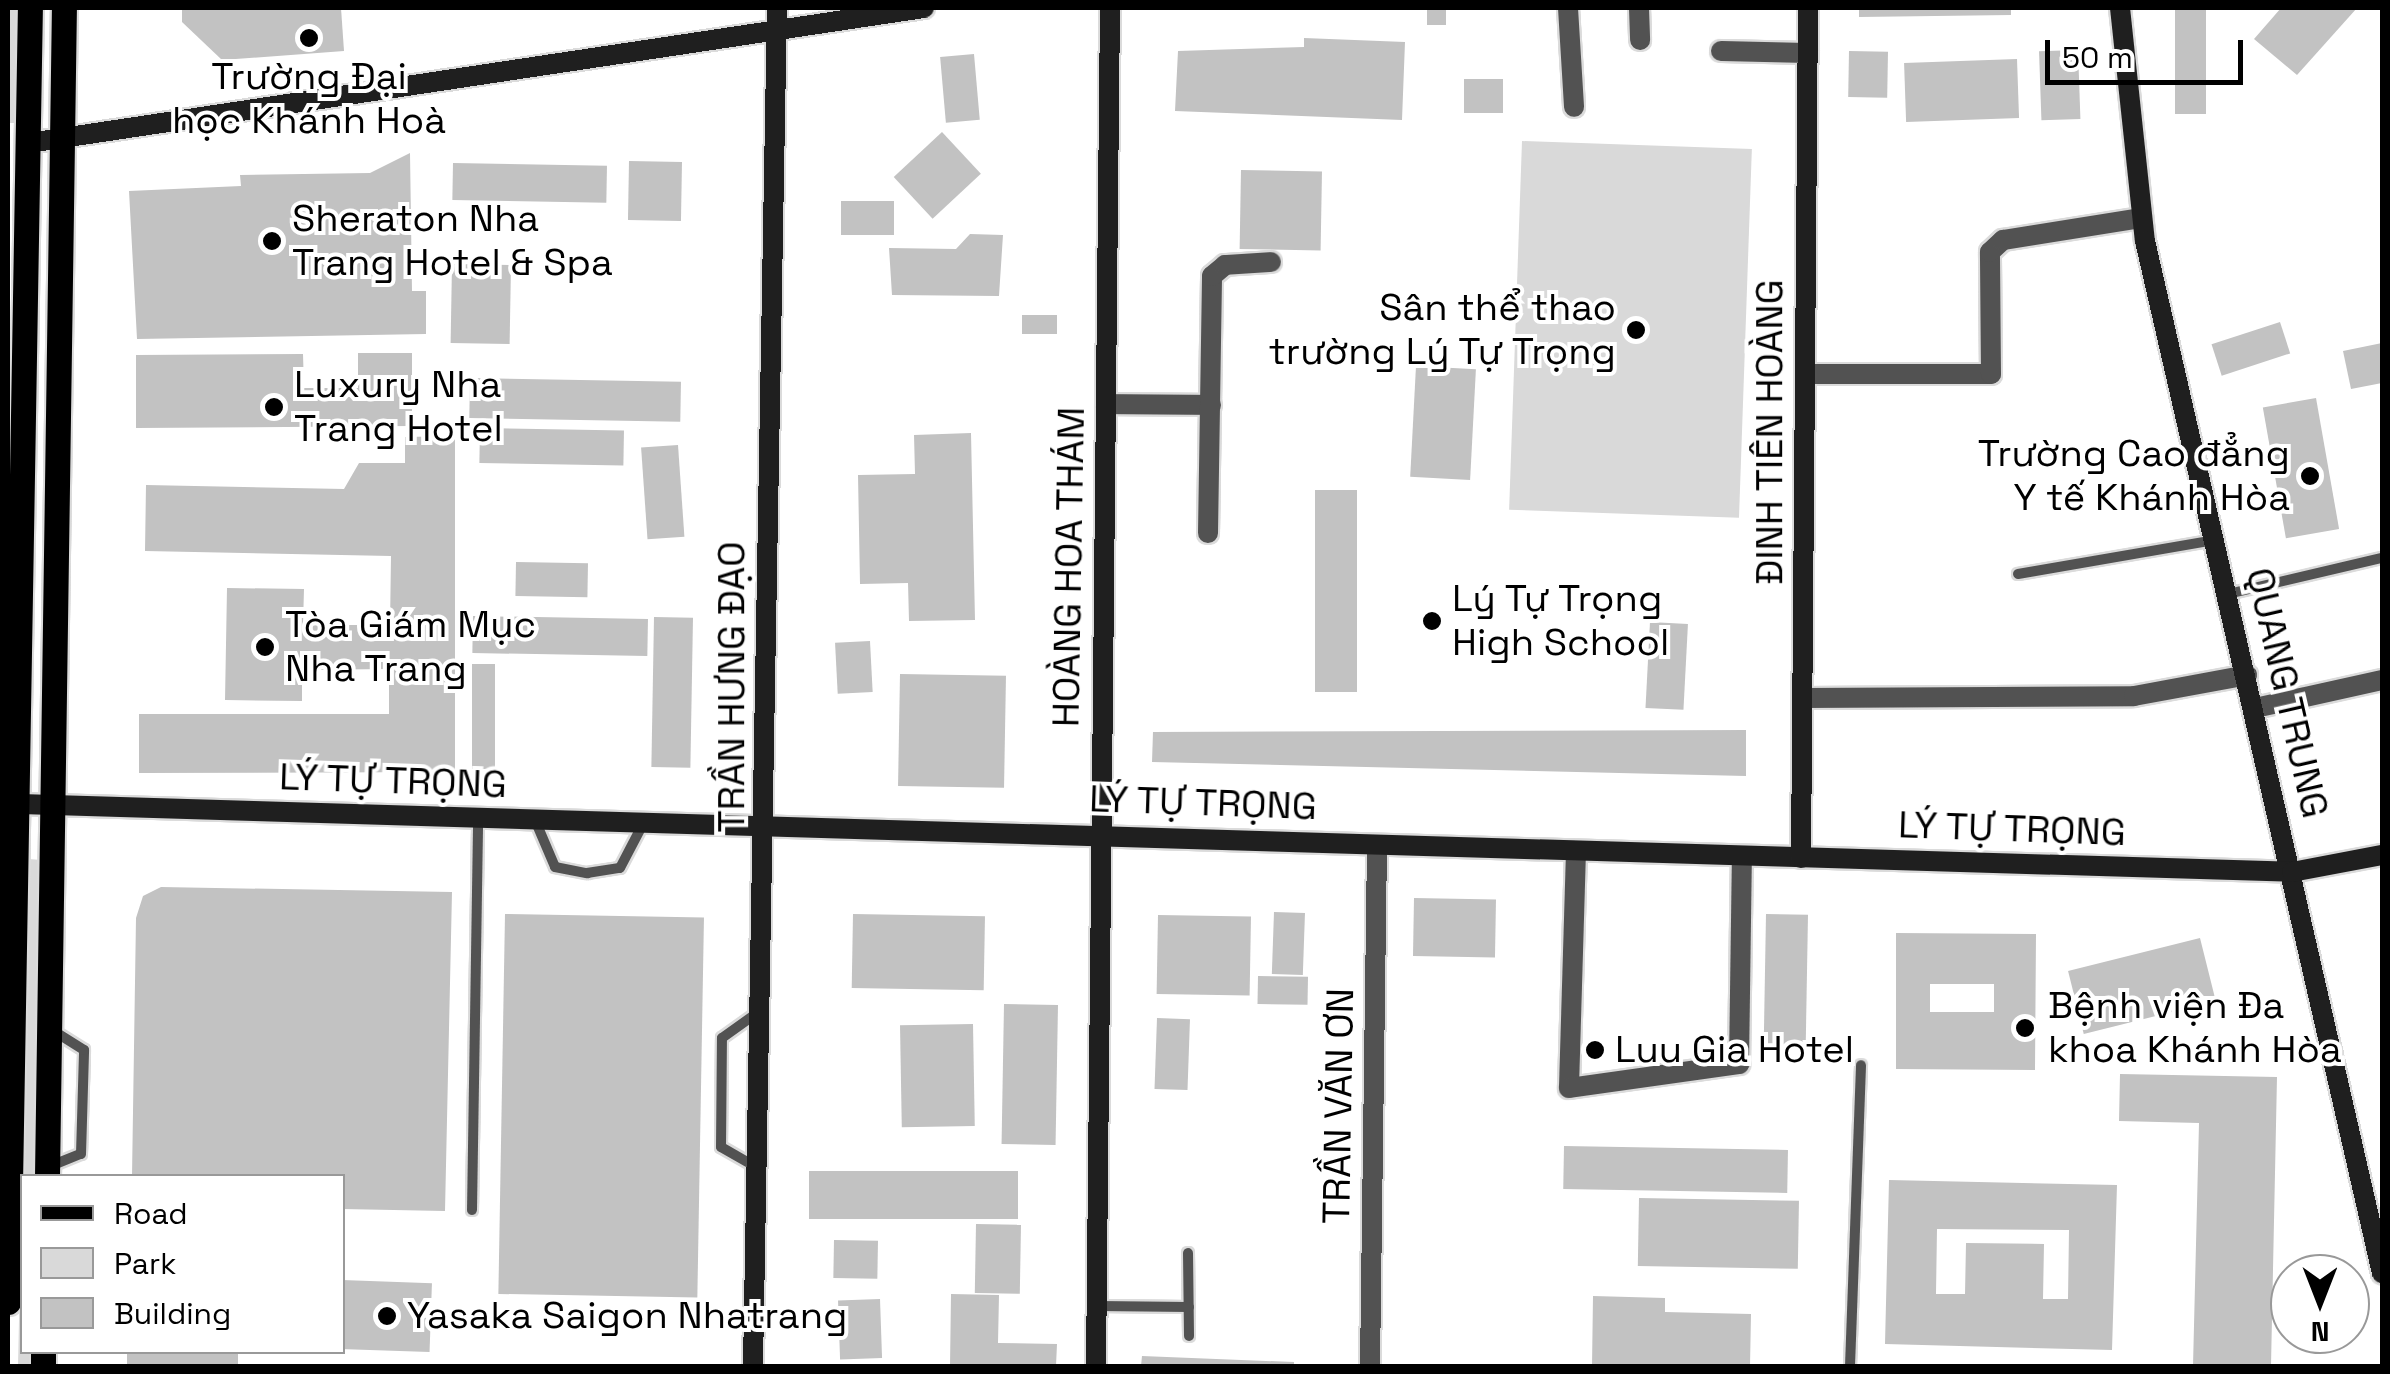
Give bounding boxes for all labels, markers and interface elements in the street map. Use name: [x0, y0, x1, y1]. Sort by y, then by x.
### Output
scale bar: [2050, 20, 2248, 82]
marker: Trường Đại học Khánh Hoà: [298, 27, 320, 49]
text: 50 m: [2062, 38, 2133, 77]
place label: Trường Đại học Khánh Hoà: [172, 54, 446, 143]
place label: Sheraton Nha Trang Hotel & Spa: [292, 196, 613, 286]
marker: Sheraton Nha Trang Hotel & Spa: [261, 230, 283, 252]
street label: ĐINH TIÊN HOÀNG: [1747, 279, 1793, 585]
place label: Sân thể thao trường Lý Tự Trọng: [1266, 285, 1616, 374]
marker: Sân thể thao trường Lý Tự Trọng: [1625, 319, 1647, 341]
place label: Luxury Nha Trang Hotel: [294, 362, 503, 452]
marker: Luxury Nha Trang Hotel: [263, 396, 285, 418]
street label: HOÀNG HOA THÁM: [1043, 406, 1095, 728]
place label: Trường Cao đẳng Y tế Khánh Hòa: [1978, 431, 2290, 520]
marker: Trường Cao đẳng Y tế Khánh Hòa: [2299, 465, 2321, 487]
street label: TRẦN HƯNG ĐẠO: [709, 541, 755, 833]
street label: QUANG TRUNG: [2236, 563, 2338, 823]
place label: Lý Tự Trọng High School: [1452, 576, 1669, 666]
place label: Tòa Giám Mục Nha Trang: [285, 602, 536, 692]
marker: Lý Tự Trọng High School: [1421, 610, 1443, 632]
marker: Tòa Giám Mục Nha Trang: [254, 636, 276, 658]
street label: LÝ TỰ TRỌNG: [277, 754, 509, 808]
street label: LÝ TỰ TRỌNG: [1087, 776, 1319, 830]
street label: LÝ TỰ TRỌNG: [1896, 802, 2128, 856]
place label: Bệnh viện Đa khoa Khánh Hòa: [2048, 983, 2342, 1072]
street label: TRẦN VĂN ƠN: [1314, 987, 1364, 1225]
marker: Bệnh viện Đa khoa Khánh Hòa: [2012, 1015, 2038, 1041]
place label: Luu Gia Hotel: [1615, 1027, 1854, 1073]
marker: Luu Gia Hotel: [1584, 1039, 1606, 1061]
legend: [20, 1174, 345, 1354]
text: Road: [114, 1194, 188, 1233]
text: Park: [114, 1244, 176, 1283]
north arrow: [2270, 1254, 2370, 1354]
place label: Yasaka Saigon Nhatrang: [407, 1293, 847, 1339]
text: Building: [114, 1294, 231, 1333]
marker: Yasaka Saigon Nhatrang: [376, 1305, 398, 1327]
text: N: [2311, 1314, 2329, 1350]

